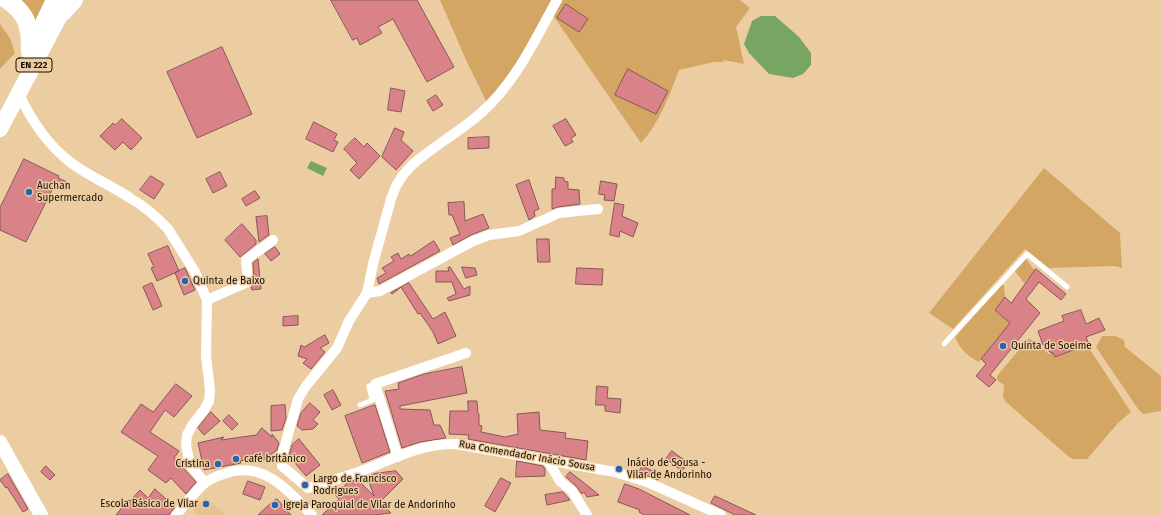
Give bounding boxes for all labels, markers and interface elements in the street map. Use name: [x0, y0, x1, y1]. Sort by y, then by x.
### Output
road number: EN 222: [16, 58, 52, 72]
place label: Auchan Supermercado: [37, 180, 103, 204]
marker: Auchan Supermercado: [24, 187, 34, 197]
place label: Quinta de Baixo: [193, 275, 265, 287]
marker: Quinta de Baixo: [180, 276, 190, 286]
place label: Quinta de Soeime: [1011, 340, 1092, 352]
marker: Quinta de Soeime: [998, 341, 1008, 351]
street label: Rua Comendador Inácio Sousa: [458, 438, 596, 474]
place label: café britânico: [244, 453, 306, 465]
marker: café britânico: [231, 454, 241, 464]
place label: Inácio de Sousa - Vilar de Andorinho: [627, 457, 712, 480]
place label: Cristina: [175, 458, 210, 470]
marker: Cristina: [213, 459, 223, 469]
marker: Inácio de Sousa - Vilar de Andorinho: [614, 464, 624, 474]
place label: Largo de Francisco Rodrigues: [313, 473, 397, 496]
marker: Largo de Francisco Rodrigues: [300, 480, 310, 490]
place label: Escola Básica de Vilar: [100, 498, 198, 510]
marker: Escola Básica de Vilar: [201, 499, 211, 509]
place label: Igreja Paroquial de Vilar de Andorinho: [283, 499, 456, 511]
marker: Igreja Paroquial de Vilar de Andorinho: [270, 500, 280, 510]

